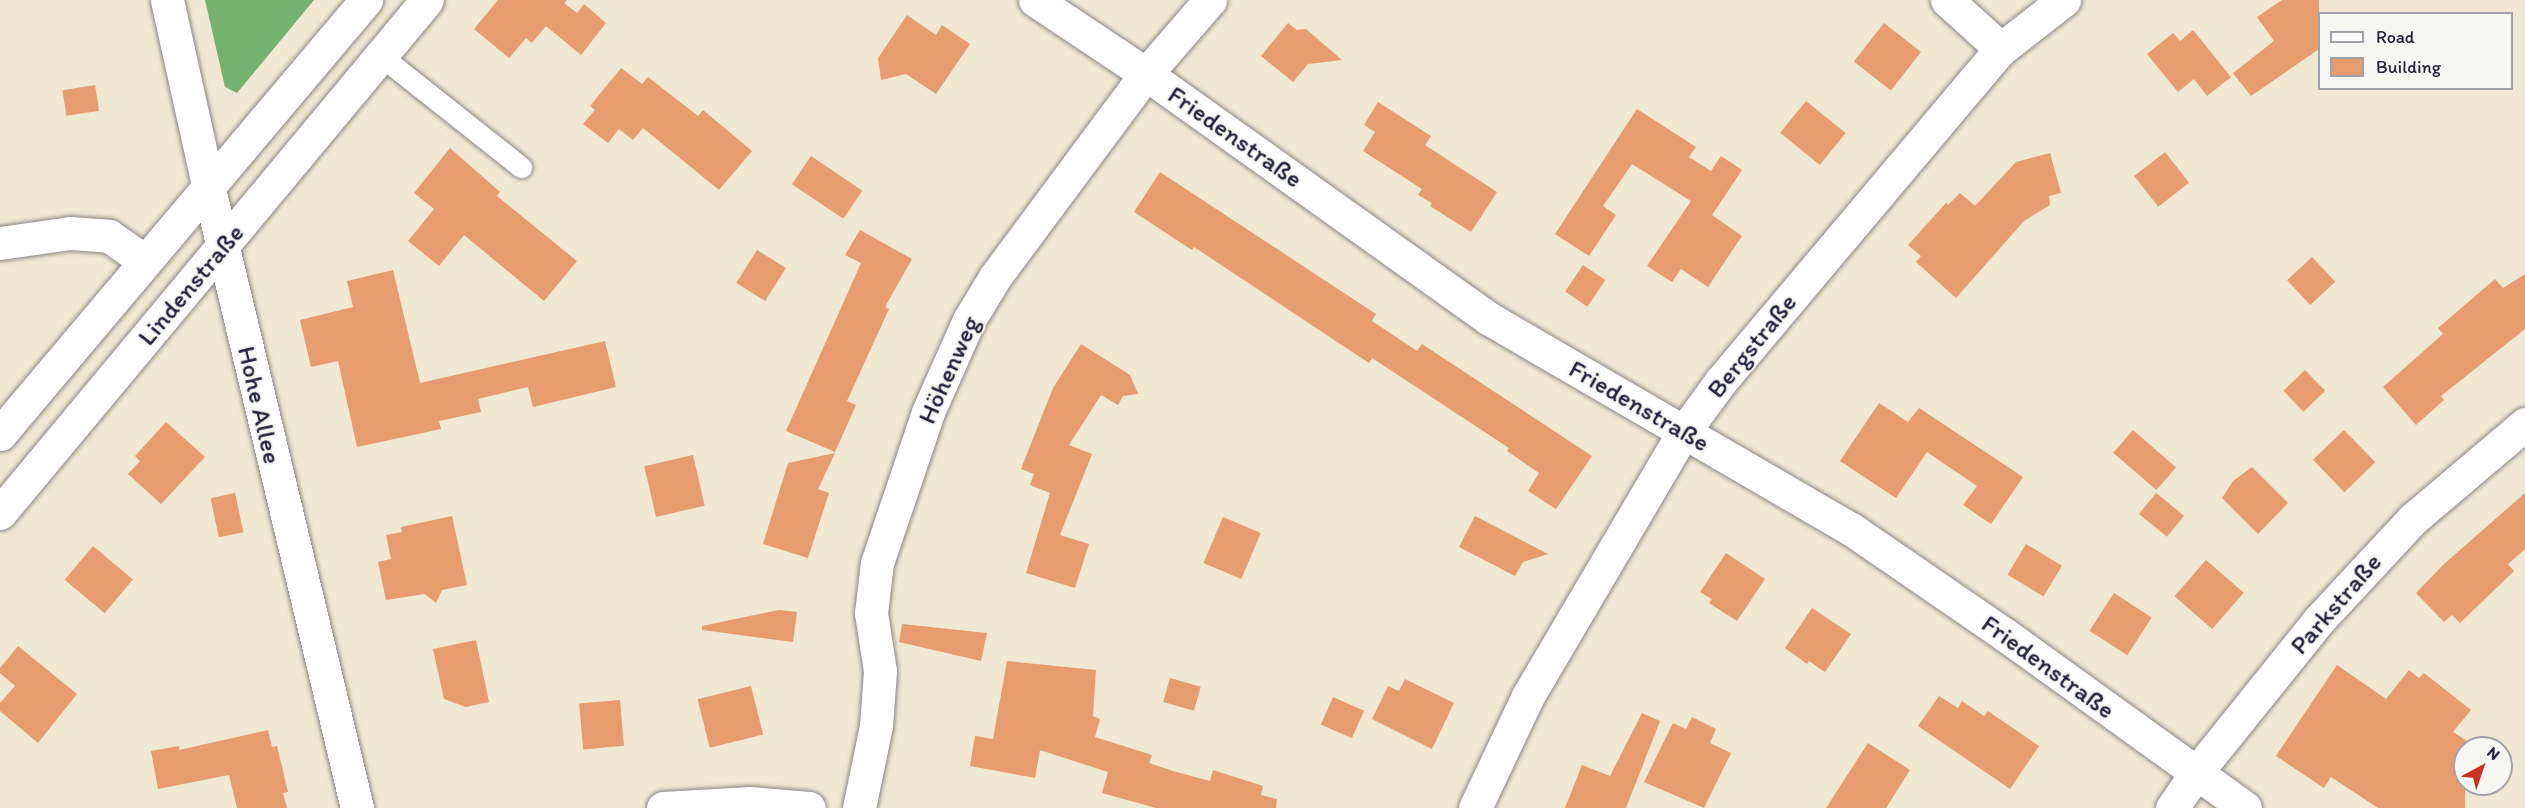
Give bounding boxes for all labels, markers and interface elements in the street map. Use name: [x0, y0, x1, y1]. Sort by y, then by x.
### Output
legend: [2318, 12, 2513, 90]
text: Road: [2376, 26, 2415, 48]
text: Building: [2376, 56, 2441, 78]
street label: Friedenstraße: [1162, 79, 1308, 195]
street label: Lindenstraße: [131, 218, 251, 352]
street label: Bergstraße: [1700, 288, 1804, 404]
street label: Höhenweg: [911, 311, 987, 429]
street label: Hohe Allee: [230, 343, 288, 467]
street label: Friedenstraße: [1563, 353, 1715, 459]
street label: Parkstraße: [2284, 547, 2388, 661]
street label: Friedenstraße: [1975, 608, 2121, 726]
north arrow: [2453, 736, 2513, 796]
text: N: [2483, 743, 2504, 764]

